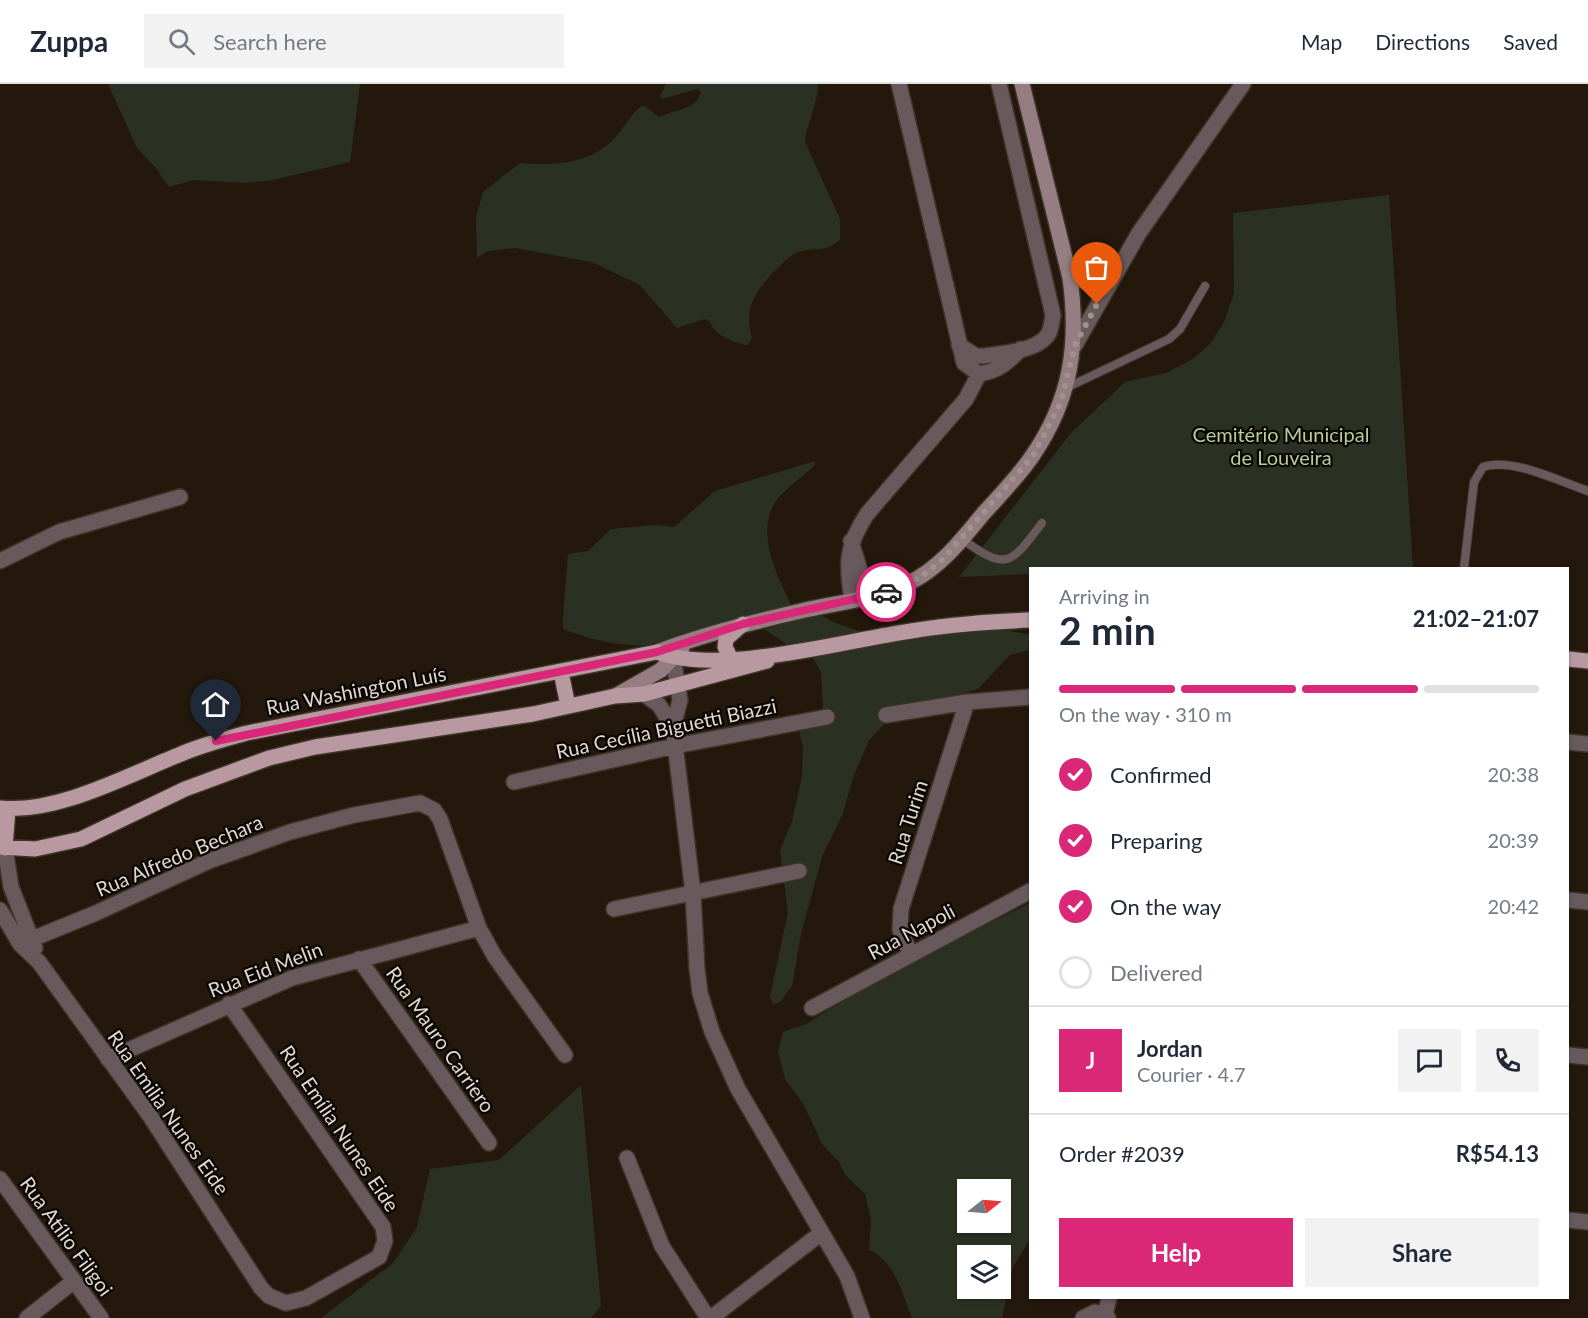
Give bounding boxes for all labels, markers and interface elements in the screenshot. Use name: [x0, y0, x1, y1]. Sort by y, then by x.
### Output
search box: [144, 14, 564, 68]
text: Zuppa: [30, 24, 108, 58]
icon: search: [165, 25, 198, 58]
text: Search here: [213, 28, 327, 55]
text: Map: [1301, 29, 1342, 54]
text: Directions: [1375, 29, 1470, 54]
text: Saved: [1503, 29, 1558, 54]
pin: [1071, 242, 1122, 304]
icon: bag: [1080, 251, 1113, 284]
park label: Cemitério Municipal de Louveira: [1193, 422, 1369, 469]
courier: [856, 562, 916, 622]
icon: car: [870, 576, 903, 609]
text: Arriving in: [1059, 584, 1150, 608]
text: 21:02–21:07: [1413, 605, 1539, 632]
text: 2 min: [1059, 607, 1156, 653]
street label: Rua Washington Luís: [264, 661, 448, 719]
pin: [190, 679, 241, 741]
icon: home: [199, 688, 232, 721]
street label: Rua Cecília Biguetti Biazzi: [553, 693, 779, 763]
text: On the way · 310 m: [1059, 702, 1232, 726]
icon: check: [1059, 758, 1092, 791]
text: Confirmed: [1110, 761, 1212, 788]
text: 20:38: [1488, 762, 1539, 786]
street label: Rua Turim: [882, 777, 932, 867]
street label: Rua Alfredo Bechara: [92, 809, 266, 901]
icon: check: [1059, 824, 1092, 857]
text: Preparing: [1110, 827, 1202, 854]
text: 20:39: [1488, 828, 1539, 852]
icon: check: [1059, 890, 1092, 923]
text: On the way: [1110, 893, 1221, 920]
text: 20:42: [1488, 894, 1539, 918]
street label: Rua Napoli: [863, 898, 959, 964]
street label: Rua Eid Melin: [204, 936, 326, 1002]
text: Delivered: [1110, 959, 1203, 986]
street label: Rua Mauro Carriero: [382, 961, 500, 1117]
street label: Rua Emilia Nunes Eide: [103, 1025, 235, 1199]
button: chat: [1398, 1029, 1461, 1092]
button: phone: [1476, 1029, 1539, 1092]
text: Jordan: [1137, 1035, 1203, 1062]
street label: Rua Emília Nunes Eide: [275, 1040, 405, 1216]
text: J: [1086, 1047, 1095, 1074]
text: Courier · 4.7: [1137, 1062, 1246, 1086]
text: Order #2039: [1059, 1140, 1185, 1167]
text: R$54.13: [1456, 1140, 1539, 1167]
street label: Rua Atílio Filigoi: [16, 1172, 118, 1300]
north arrow: [957, 1179, 1011, 1233]
map controls: [957, 1179, 1011, 1299]
button: Help: [1059, 1218, 1293, 1287]
button: Share: [1305, 1218, 1539, 1287]
button: layers: [957, 1245, 1011, 1299]

